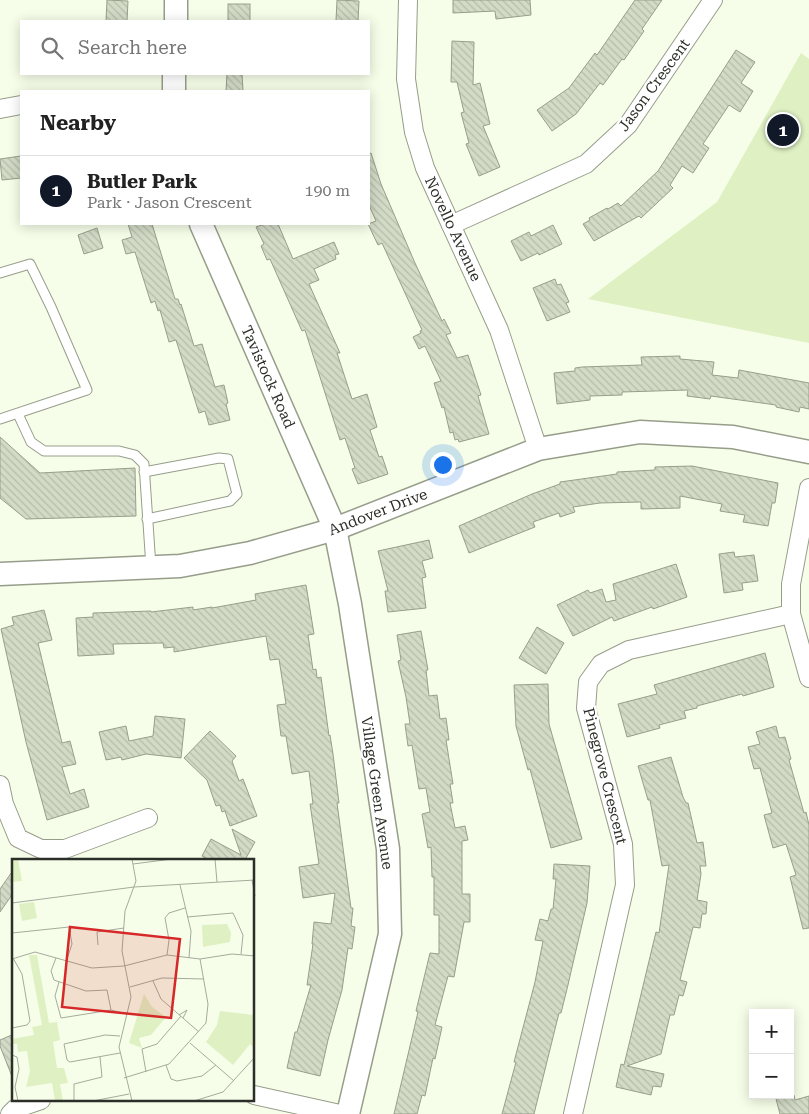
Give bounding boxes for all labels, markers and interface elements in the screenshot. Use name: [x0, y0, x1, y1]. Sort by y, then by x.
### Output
search box: [20, 20, 370, 75]
icon: search: [38, 34, 66, 62]
street label: Jason Crescent: [614, 35, 694, 135]
text: Search here: [78, 36, 187, 59]
text: Nearby: [40, 111, 116, 135]
pin: 1: [767, 111, 799, 149]
text: Butler Park: [87, 170, 197, 193]
street label: Novello Avenue: [421, 174, 485, 284]
text: 1: [52, 181, 60, 200]
text: 190 m: [304, 181, 350, 200]
text: Park · Jason Crescent: [87, 193, 252, 212]
street label: Tavistock Road: [237, 323, 299, 432]
your location: [430, 452, 456, 478]
street label: Andover Drive: [326, 485, 430, 539]
street label: Pinegrove Crescent: [579, 706, 631, 847]
street label: Village Green Avenue: [357, 715, 397, 871]
inset map: [12, 859, 255, 1102]
map controls: [749, 1009, 794, 1099]
button: +: [749, 1009, 794, 1054]
button: −: [749, 1054, 794, 1099]

